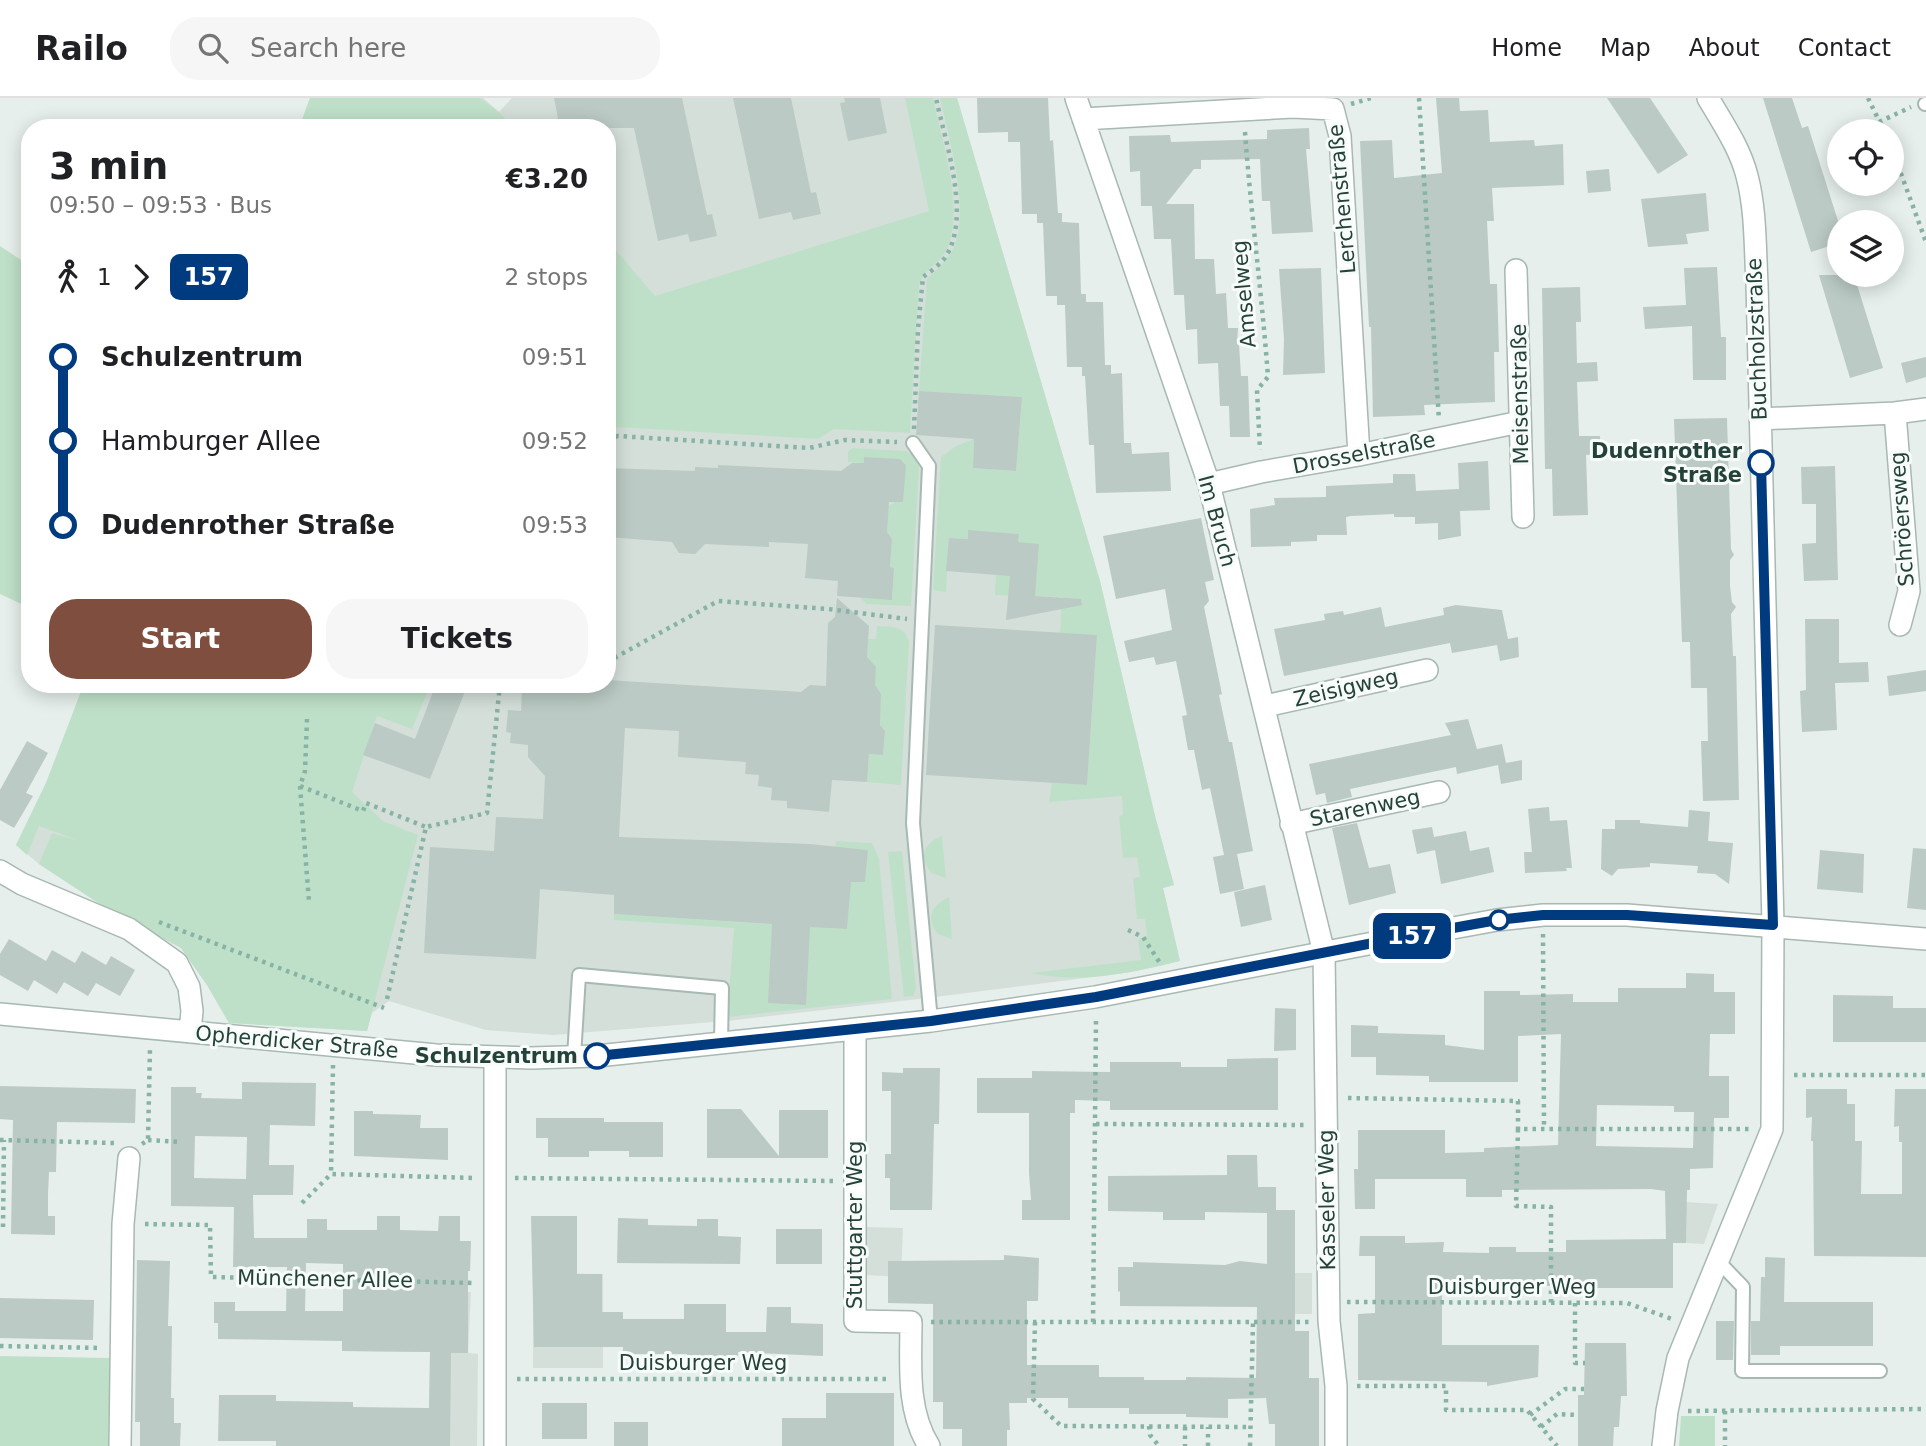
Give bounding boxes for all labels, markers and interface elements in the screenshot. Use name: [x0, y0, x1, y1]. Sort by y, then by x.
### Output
search box: [170, 17, 660, 80]
text: Railo: [35, 29, 128, 68]
icon: search: [194, 29, 232, 67]
text: Search here: [250, 33, 406, 63]
text: Home: [1491, 34, 1562, 62]
text: Map: [1600, 34, 1651, 62]
text: About: [1689, 34, 1760, 62]
text: Contact: [1798, 34, 1891, 62]
map controls: [1827, 119, 1904, 287]
button: locate: [1827, 119, 1904, 196]
street label: Lerchenstraße: [1323, 123, 1361, 275]
text: 3 min: [49, 144, 168, 188]
text: €3.20: [506, 164, 588, 194]
text: 09:50 – 09:53 · Bus: [49, 192, 272, 218]
button: layers: [1827, 210, 1904, 287]
street label: Amselweg: [1227, 239, 1261, 349]
street label: Buchholzstraße: [1742, 257, 1772, 421]
icon: walk: [49, 258, 87, 296]
icon: forward: [122, 258, 160, 296]
text: 157: [184, 263, 234, 291]
text: 1: [97, 264, 112, 290]
text: 2 stops: [504, 264, 588, 290]
street label: Meisenstraße: [1507, 323, 1533, 465]
text: Schulzentrum: [101, 342, 303, 372]
text: 09:51: [522, 344, 588, 370]
text: Hamburger Allee: [101, 426, 321, 456]
street label: Drosselstraße: [1291, 427, 1437, 479]
text: 09:52: [522, 428, 588, 454]
place label: Dudenrother Straße: [1591, 439, 1743, 487]
marker: Dudenrother Straße: [1748, 450, 1774, 476]
street label: Schröersweg: [1885, 451, 1919, 587]
street label: Im Bruch: [1193, 472, 1241, 570]
text: Dudenrother Straße: [101, 510, 395, 540]
text: 09:53: [522, 512, 588, 538]
button: Start: [49, 599, 312, 679]
button: Tickets: [326, 599, 588, 679]
street label: Zeisigweg: [1291, 664, 1401, 712]
street label: Starenweg: [1308, 785, 1422, 831]
unlabelled marker: [1489, 910, 1509, 930]
line badge: 157: [1372, 913, 1452, 959]
text: 157: [1387, 922, 1437, 950]
street label: Opherdicker Straße: [194, 1021, 400, 1063]
marker: Schulzentrum: [584, 1043, 610, 1069]
place label: Schulzentrum: [415, 1044, 578, 1068]
street label: Kasseler Weg: [1314, 1129, 1340, 1271]
street label: Stuttgarter Weg: [843, 1141, 867, 1309]
street label: Münchener Allee: [237, 1265, 413, 1293]
street label: Duisburger Weg: [1428, 1275, 1596, 1299]
street label: Duisburger Weg: [619, 1351, 787, 1375]

